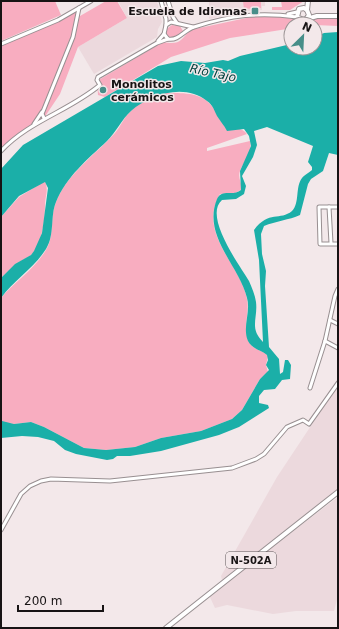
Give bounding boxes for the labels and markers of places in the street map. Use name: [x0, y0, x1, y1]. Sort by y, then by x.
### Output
place label: Escuela de Idiomas: [128, 5, 247, 18]
marker: Escuela de Idiomas: [250, 6, 260, 16]
place label: Monolitos cerámicos: [111, 78, 174, 104]
marker: Monolitos cerámicos: [98, 85, 108, 95]

